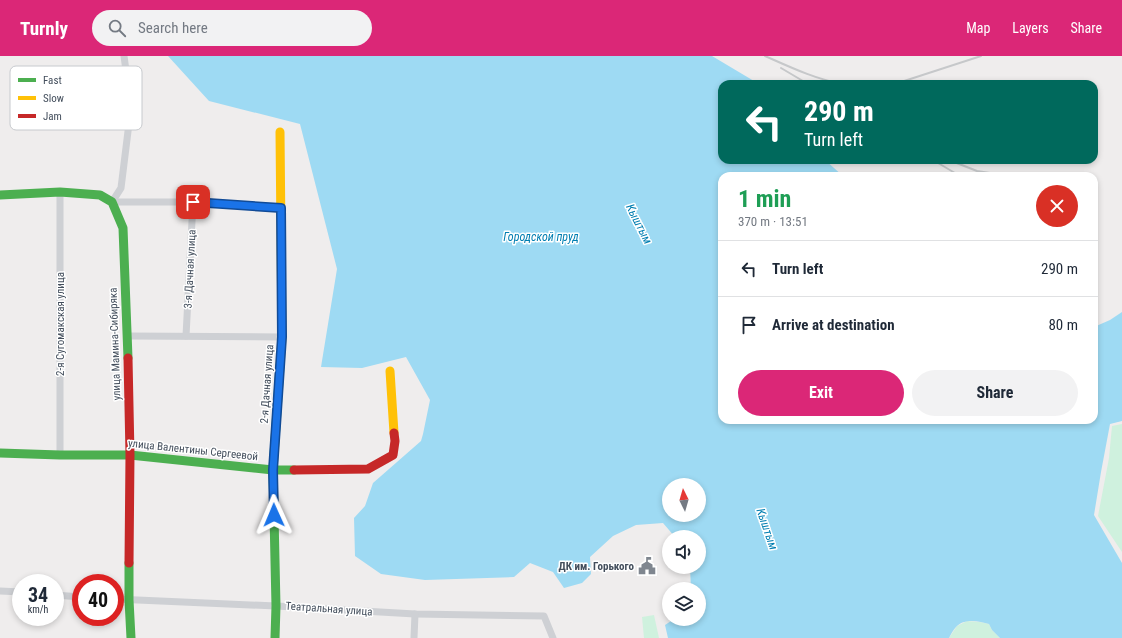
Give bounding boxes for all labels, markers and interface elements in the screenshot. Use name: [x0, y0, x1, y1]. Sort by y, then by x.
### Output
search box: [92, 10, 372, 46]
text: Turnly: [20, 17, 68, 40]
icon: search: [106, 17, 128, 39]
text: Search here: [138, 19, 208, 37]
text: Map: [966, 20, 990, 36]
text: Layers: [1012, 20, 1049, 36]
text: Share: [1071, 20, 1102, 36]
legend: [10, 66, 142, 130]
text: Fast: [43, 74, 62, 87]
text: Slow: [43, 92, 64, 105]
text: 290 m: [804, 95, 874, 128]
icon: left: [738, 96, 790, 148]
text: Jam: [43, 110, 62, 123]
text: Turn left: [804, 129, 863, 150]
pin: [176, 185, 210, 219]
text: 1 min: [738, 185, 791, 213]
button: close: [1036, 185, 1078, 227]
icon: arrive: [182, 191, 204, 213]
water label: Кыштым: [623, 202, 655, 247]
text: 370 m · 13:51: [738, 214, 808, 229]
street label: 3-я Дачная улица: [181, 229, 199, 309]
water label: Городской пруд: [503, 230, 579, 244]
icon: left: [738, 258, 760, 280]
text: Turn left: [772, 260, 823, 278]
text: 290 m: [1041, 260, 1078, 278]
street label: 2-я Сугомакская улица: [54, 272, 67, 376]
street label: улица Мамина-Сибиряка: [107, 287, 123, 401]
icon: arrive: [738, 314, 760, 336]
text: Arrive at destination: [772, 316, 895, 334]
text: 80 m: [1048, 316, 1078, 334]
street label: 2-я Дачная улица: [258, 344, 276, 424]
button: Exit: [738, 370, 904, 416]
button: Share: [912, 370, 1078, 416]
street label: улица Валентины Сергеевой: [127, 437, 259, 463]
north arrow: [662, 478, 706, 522]
map controls: [662, 478, 706, 626]
position arrow: [253, 494, 295, 536]
water label: Кыштым: [753, 506, 781, 552]
button: sound: [662, 530, 706, 574]
public building icon: ДК им. Горького: [637, 556, 657, 576]
place label: ДК им. Горького: [559, 560, 635, 573]
speed limit sign: 40: [72, 574, 124, 626]
button: layers: [662, 582, 706, 626]
text: 34: [28, 583, 48, 607]
street label: Театральная улица: [285, 599, 373, 619]
text: km/h: [28, 604, 48, 615]

